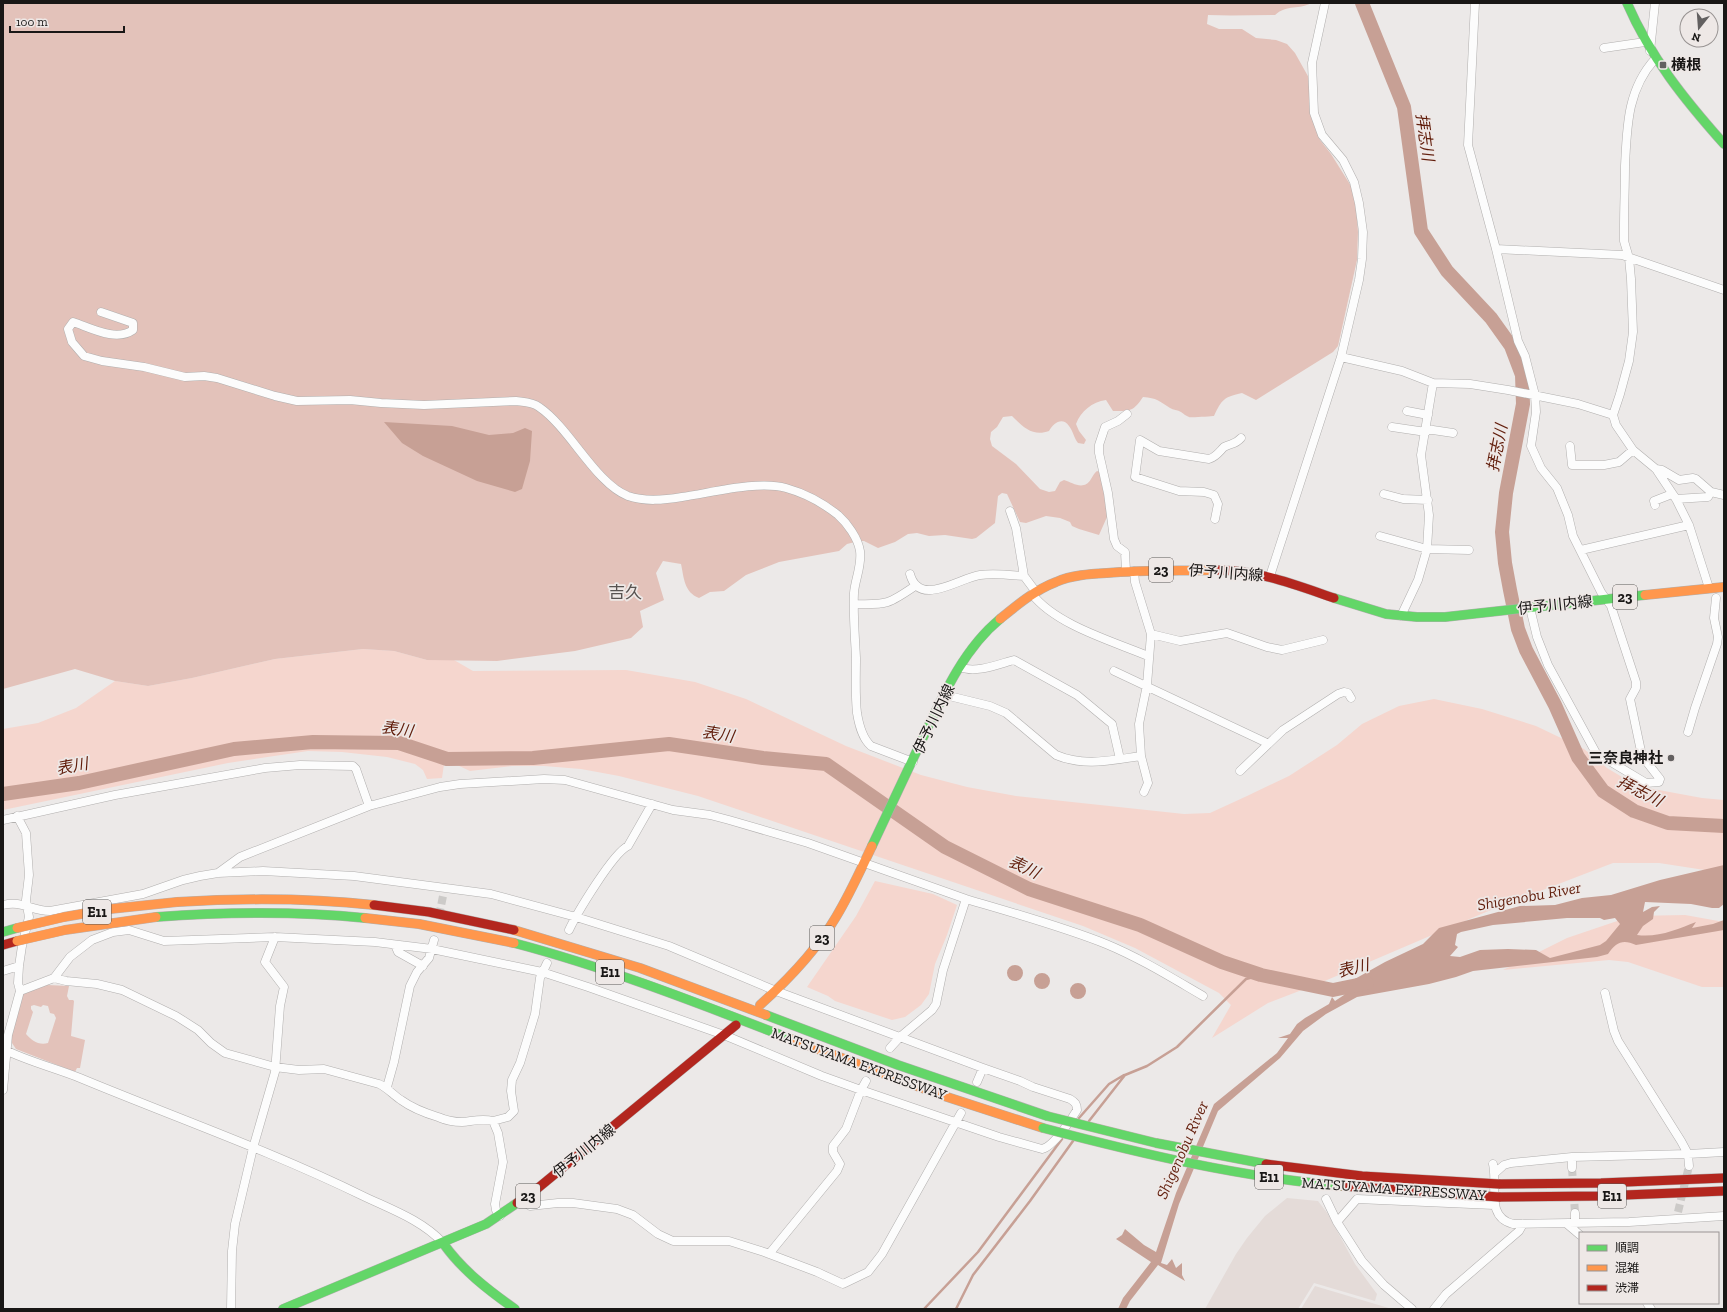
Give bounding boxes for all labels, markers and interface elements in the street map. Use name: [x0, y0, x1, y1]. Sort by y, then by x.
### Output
scale bar: [10, 8, 124, 34]
north arrow: [1679, 8, 1719, 48]
text: 100 m: [16, 15, 48, 29]
text: N: [1690, 29, 1702, 45]
place label: 横根: [1671, 56, 1701, 74]
marker: 横根: [1658, 60, 1668, 70]
water label: 拝志川: [1412, 112, 1438, 164]
water label: 拝志川: [1483, 421, 1511, 473]
road number: 23: [1149, 558, 1173, 582]
street label: 伊予川内線: [1188, 561, 1264, 585]
district label: 吉久: [608, 582, 642, 602]
road number: 23: [1613, 585, 1637, 609]
street label: 伊予川内線: [1517, 592, 1593, 618]
street label: 伊予川内線: [909, 681, 959, 757]
water label: 表川: [380, 717, 416, 741]
water label: 表川: [701, 722, 737, 746]
place label: 三奈良神社: [1588, 749, 1663, 767]
marker: 三奈良神社: [1666, 753, 1676, 763]
water label: 表川: [55, 754, 91, 778]
water label: 拝志川: [1614, 772, 1667, 811]
water label: 表川: [1005, 852, 1044, 883]
water label: Shigenobu River: [1476, 877, 1583, 914]
road number: E11: [83, 900, 111, 924]
road number: 23: [810, 926, 834, 950]
water label: 表川: [1335, 955, 1373, 981]
road number: E11: [596, 960, 624, 984]
street label: MATSUYAMA EXPRESSWAY: [769, 1024, 950, 1104]
water label: Shigenobu River: [1152, 1098, 1212, 1202]
street label: 伊予川内線: [549, 1120, 619, 1182]
road number: E11: [1255, 1165, 1283, 1189]
street label: MATSUYAMA EXPRESSWAY: [1301, 1174, 1488, 1205]
road number: 23: [516, 1184, 540, 1208]
road number: E11: [1598, 1184, 1626, 1208]
legend: [1579, 1232, 1719, 1304]
text: 順調: [1615, 1241, 1639, 1255]
text: 混雑: [1615, 1261, 1639, 1275]
text: 渋滞: [1615, 1281, 1639, 1295]

